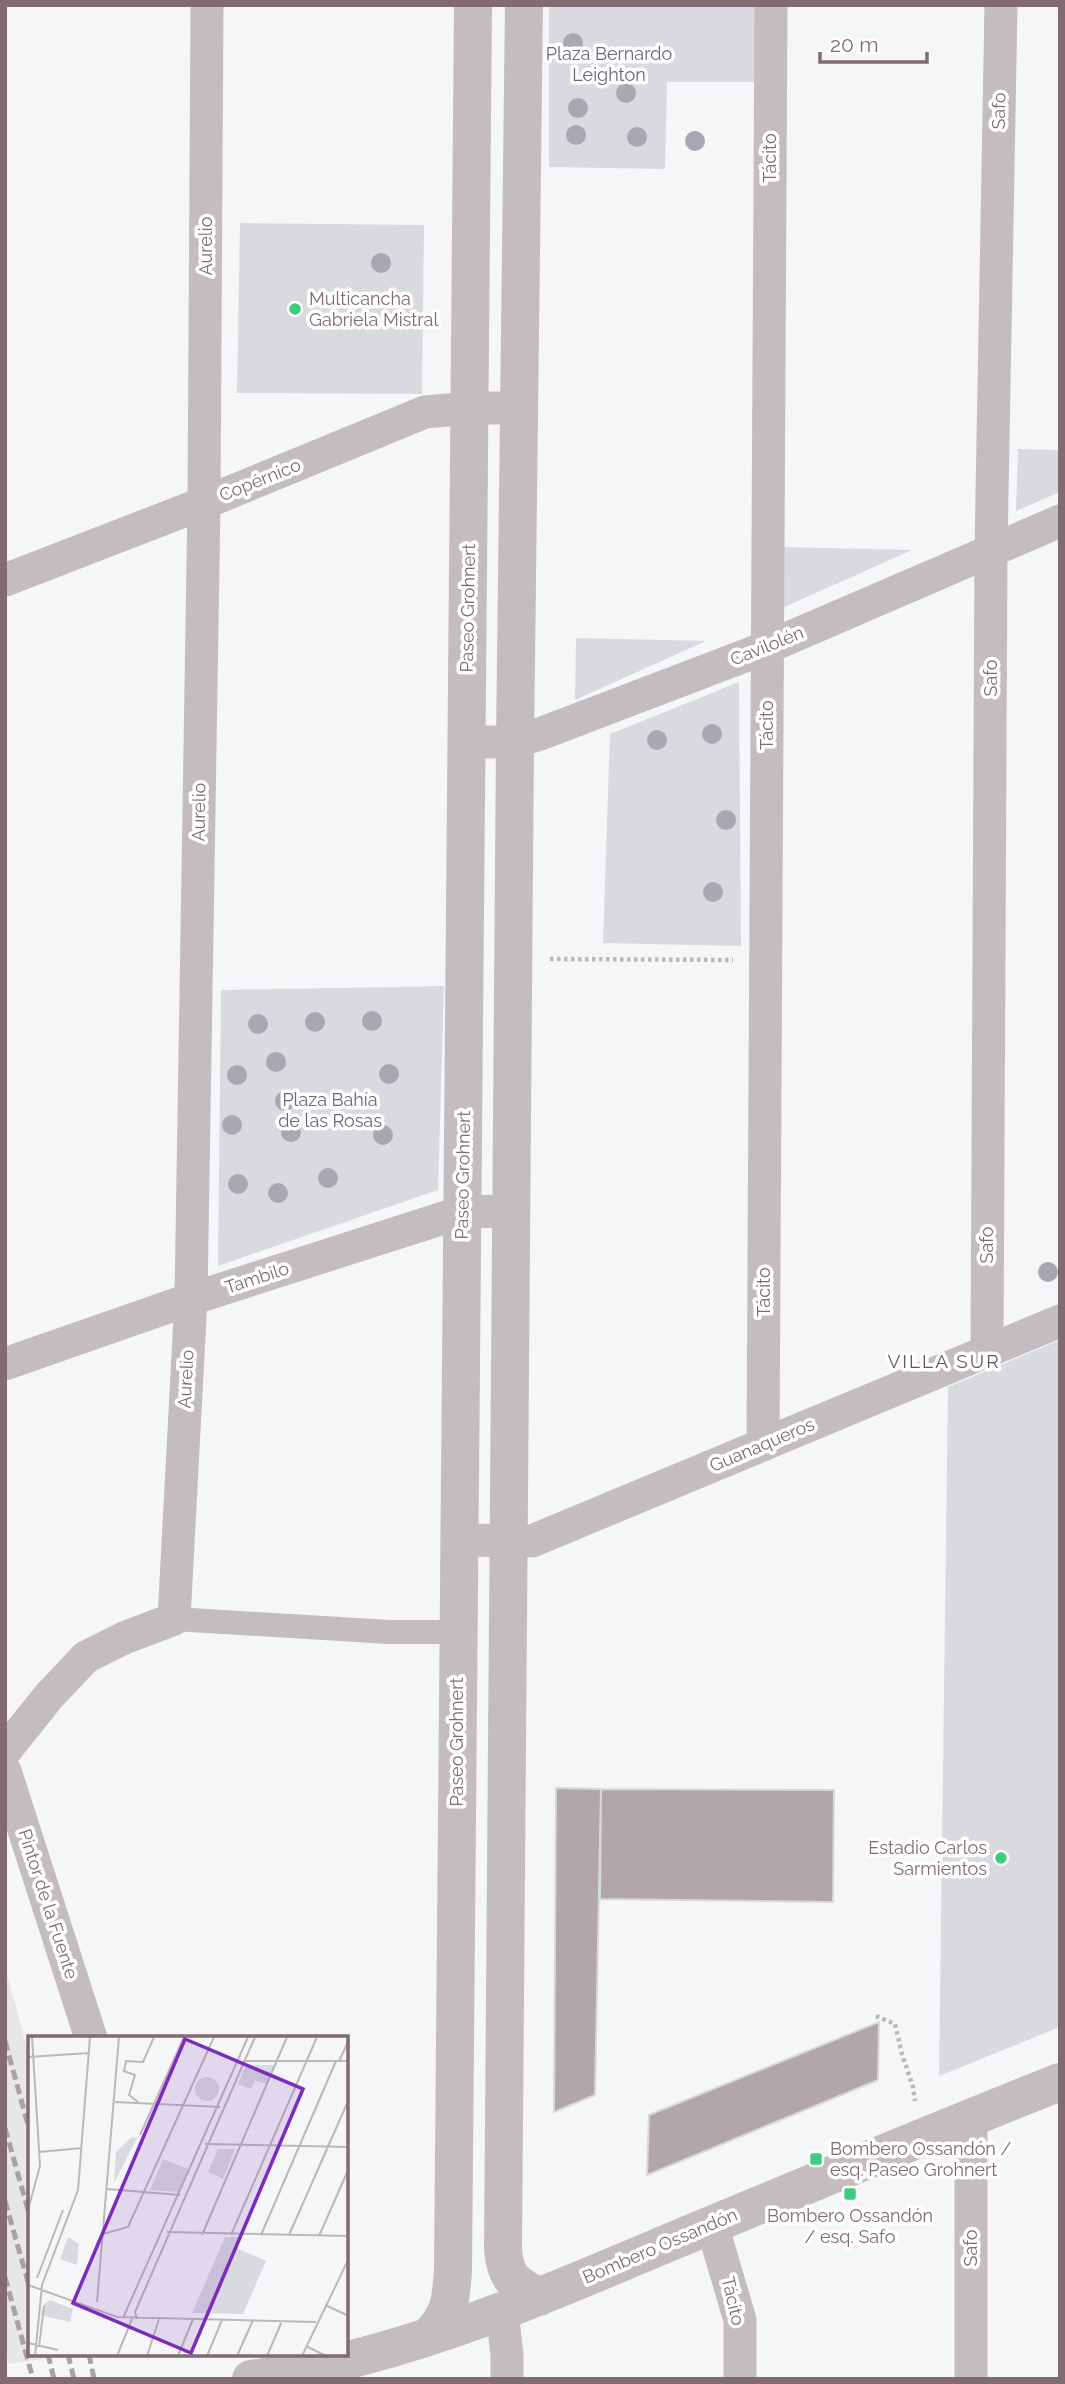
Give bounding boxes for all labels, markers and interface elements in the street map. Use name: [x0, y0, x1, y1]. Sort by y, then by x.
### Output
scale bar: [820, 21, 927, 65]
text: 20 m: [830, 32, 878, 57]
park label: Plaza Bernardo Leighton: [546, 43, 672, 85]
street label: Safo: [988, 92, 1009, 130]
street label: Tácito: [759, 133, 780, 183]
street label: Aurelio: [195, 216, 216, 275]
place label: Multicancha Gabriela Mistral: [309, 288, 438, 330]
marker: Multicancha Gabriela Mistral: [287, 301, 303, 317]
street label: Copérnico: [216, 454, 304, 505]
street label: Paseo Grohnert: [456, 543, 479, 673]
street label: Cavilolén: [727, 621, 806, 670]
street label: Safo: [980, 659, 1001, 697]
street label: Tácito: [756, 700, 777, 750]
street label: Aurelio: [187, 782, 210, 842]
park label: Plaza Bahía de las Rosas: [278, 1089, 382, 1131]
street label: Paseo Grohnert: [451, 1110, 474, 1240]
street label: Safo: [976, 1226, 997, 1264]
street label: Tambilo: [222, 1257, 292, 1298]
street label: Tácito: [753, 1267, 774, 1317]
street label: Aurelio: [173, 1349, 198, 1409]
district label: VILLA SUR: [887, 1350, 1001, 1372]
street label: Guanaqueros: [706, 1413, 817, 1476]
street label: Paseo Grohnert: [446, 1678, 467, 1807]
street label: Pintor de la Fuente: [14, 1826, 83, 1982]
place label: Estadio Carlos Sarmientos: [868, 1837, 987, 1879]
marker: Estadio Carlos Sarmientos: [993, 1850, 1009, 1866]
inset map: [28, 2036, 348, 2356]
place label: Bombero Ossandón / esq. Paseo Grohnert: [830, 2138, 1011, 2180]
marker: Bombero Ossandón / esq. Paseo Grohnert: [808, 2151, 824, 2167]
marker: Bombero Ossandón / esq. Safo: [842, 2186, 858, 2202]
street label: Bombero Ossandón: [579, 2203, 740, 2288]
place label: Bombero Ossandón / esq. Safo: [767, 2205, 933, 2247]
street label: Safo: [960, 2229, 981, 2267]
street label: Tácito: [718, 2275, 749, 2328]

